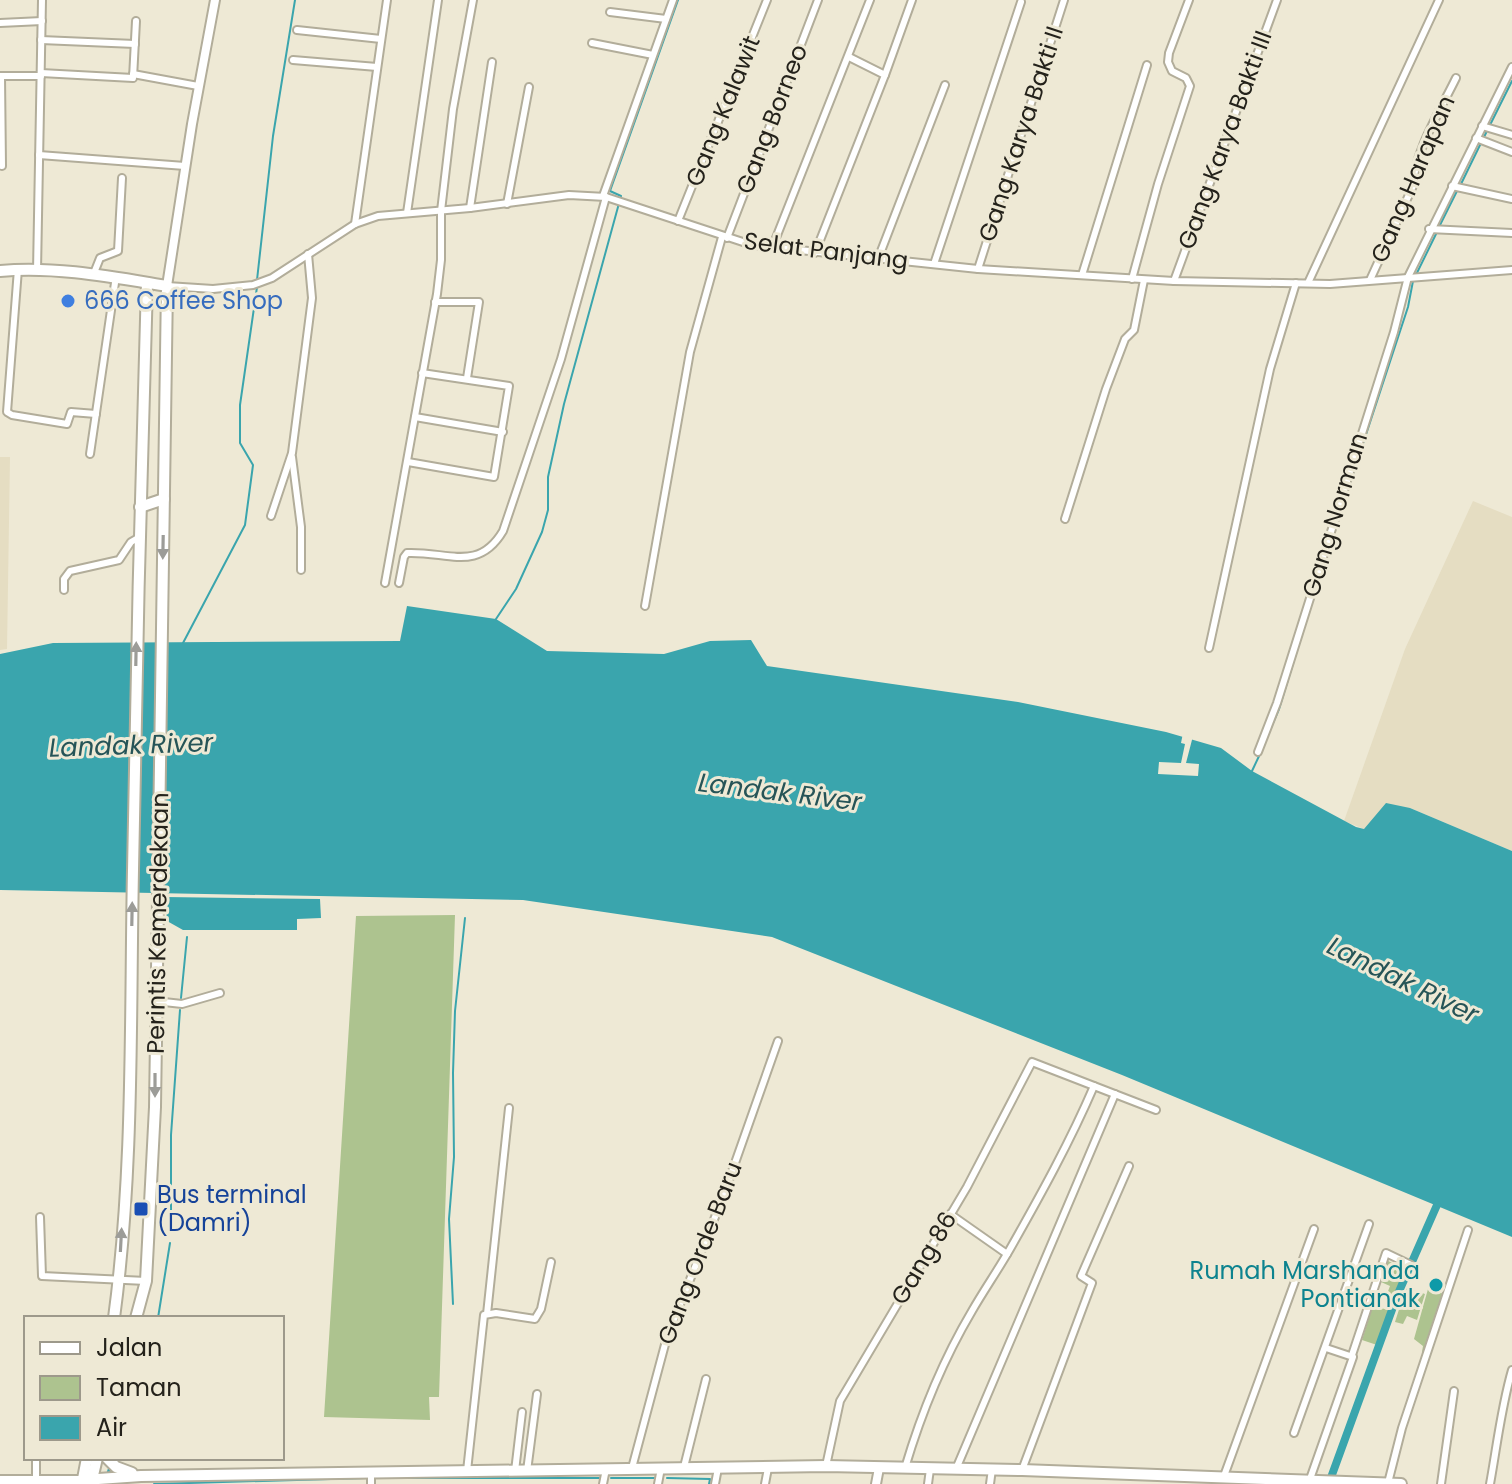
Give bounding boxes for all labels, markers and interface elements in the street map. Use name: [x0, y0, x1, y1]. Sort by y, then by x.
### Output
street label: Gang Karya Bakti II: [970, 22, 1071, 246]
street label: Gang Karya Bakti III: [1170, 26, 1279, 254]
street label: Gang Kalawit: [677, 30, 768, 191]
street label: Gang Borneo: [728, 39, 815, 198]
street label: Gang Harapan: [1362, 90, 1463, 268]
street label: Selat Panjang: [742, 224, 910, 277]
place label: 666 Coffee Shop: [84, 284, 283, 317]
marker: 666 Coffee Shop: [59, 292, 77, 310]
street label: Gang Norman: [1294, 429, 1375, 601]
one-way arrow: [157, 535, 169, 560]
one-way arrow: [130, 641, 142, 666]
water label: Landak River: [48, 724, 215, 766]
water label: Landak River: [696, 764, 865, 820]
street label: Perintis Kemerdekaan: [139, 792, 176, 1054]
one-way arrow: [126, 901, 138, 926]
water label: Landak River: [1321, 928, 1486, 1033]
one-way arrow: [149, 1073, 161, 1098]
street label: Gang Orde Baru: [649, 1157, 750, 1349]
place label: Bus terminal (Damri): [157, 1178, 307, 1239]
marker: Bus terminal (Damri): [132, 1200, 150, 1218]
street label: Gang 86: [883, 1205, 964, 1311]
one-way arrow: [115, 1227, 128, 1252]
place label: Rumah Marshanda Pontianak: [1190, 1254, 1421, 1315]
marker: Rumah Marshanda Pontianak: [1427, 1276, 1445, 1294]
legend: [24, 1316, 284, 1460]
text: Jalan: [96, 1331, 162, 1364]
text: Taman: [96, 1371, 182, 1404]
text: Air: [96, 1411, 127, 1444]

